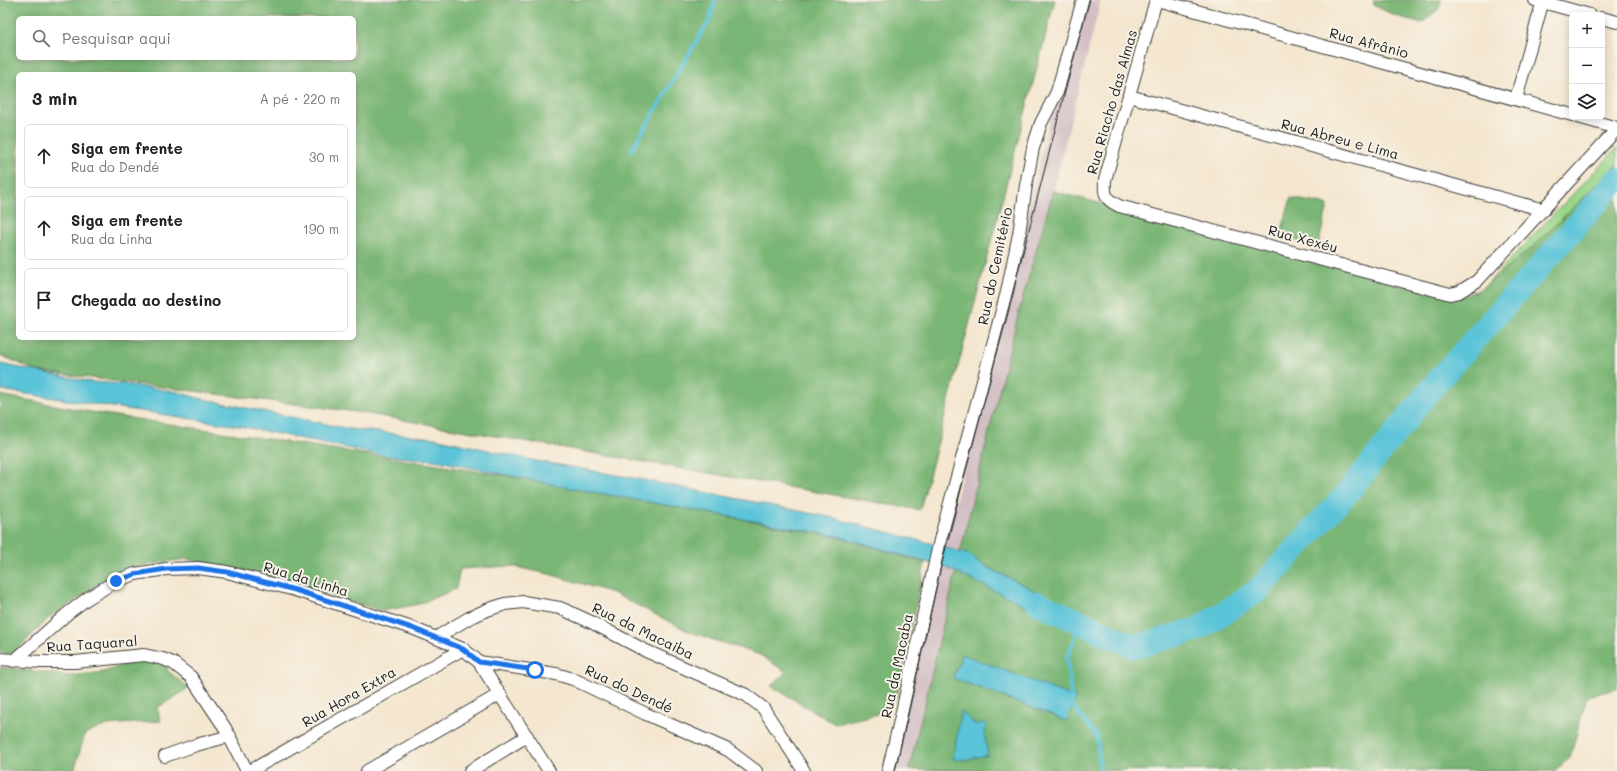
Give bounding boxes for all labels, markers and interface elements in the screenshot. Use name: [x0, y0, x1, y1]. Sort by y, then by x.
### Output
map controls: [1569, 12, 1605, 120]
button: +: [1569, 12, 1605, 48]
search box: [16, 16, 356, 60]
street label: Rua Afrânio: [1328, 23, 1411, 62]
icon: search: [30, 27, 52, 49]
street label: Rua Riacho das Almas: [1082, 27, 1141, 176]
text: Pesquisar aqui: [62, 28, 171, 48]
button: −: [1569, 48, 1605, 84]
button: layers: [1569, 84, 1605, 120]
text: 3 min: [32, 87, 77, 109]
text: A pé · 220 m: [260, 90, 340, 107]
street label: Rua Abreu e Lima: [1279, 114, 1401, 163]
text: Siga em frente: [71, 138, 183, 158]
icon: ahead: [33, 145, 55, 167]
text: 30 m: [309, 148, 339, 165]
text: Rua do Dendé: [71, 158, 159, 175]
street label: Rua do Cemitério: [973, 205, 1016, 327]
text: Siga em frente: [71, 210, 183, 230]
icon: ahead: [33, 217, 55, 239]
text: 190 m: [303, 220, 339, 237]
street label: Rua Xexéu: [1266, 220, 1340, 257]
text: Rua da Linha: [71, 230, 153, 247]
icon: arrive: [33, 289, 55, 311]
text: Chegada ao destino: [71, 290, 221, 310]
street label: Rua da Linha: [261, 557, 351, 600]
route end: [107, 572, 125, 590]
street label: Rua da Macaiba: [589, 598, 697, 663]
street label: Rua da Macaba: [876, 612, 917, 720]
street label: Rua Taquaral: [46, 631, 138, 656]
street label: Rua do Dendé: [582, 660, 676, 717]
route start: [526, 661, 544, 679]
street label: Rua Hora Extra: [298, 662, 399, 731]

